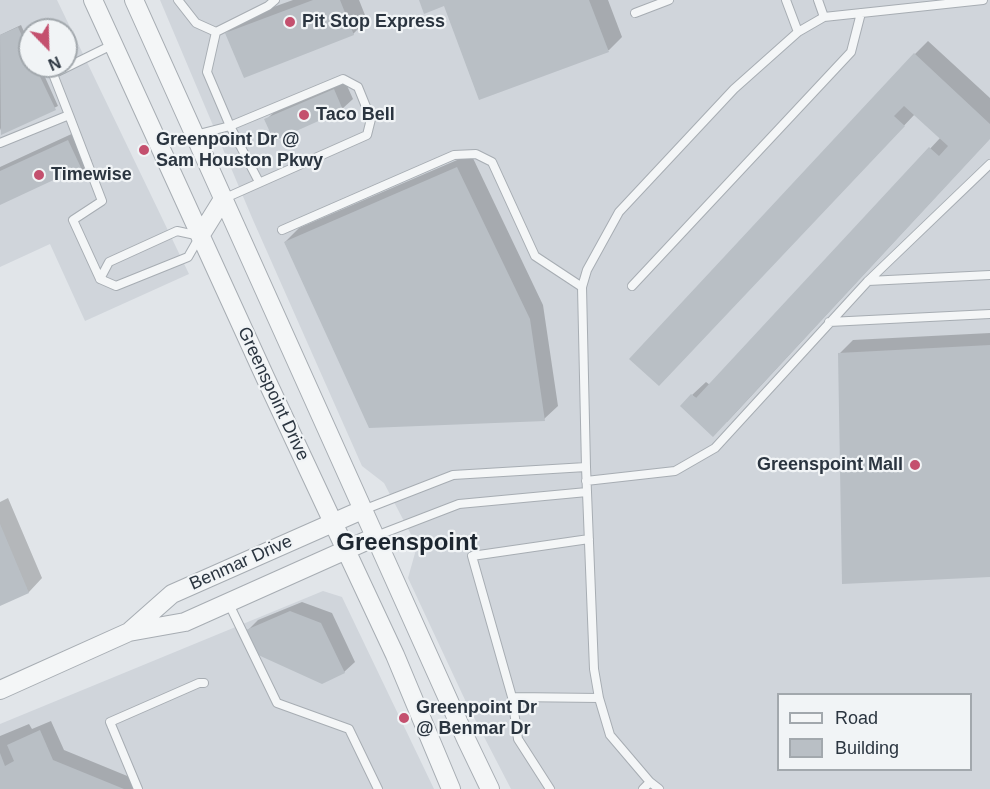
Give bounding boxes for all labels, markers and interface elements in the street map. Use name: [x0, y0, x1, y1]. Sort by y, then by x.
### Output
place label: Pit Stop Express: [302, 11, 445, 33]
marker: Pit Stop Express: [283, 15, 297, 29]
north arrow: [18, 18, 78, 78]
text: N: [46, 53, 63, 73]
place label: Taco Bell: [316, 104, 395, 126]
marker: Taco Bell: [297, 108, 311, 122]
place label: Greenpoint Dr @ Sam Houston Pkwy: [156, 129, 323, 172]
marker: Greenpoint Dr @ Sam Houston Pkwy: [137, 143, 151, 157]
place label: Timewise: [51, 164, 132, 186]
marker: Timewise: [32, 168, 46, 182]
street label: Greenspoint Drive: [233, 324, 313, 464]
place label: Greenspoint Mall: [757, 454, 903, 476]
marker: Greenspoint Mall: [908, 458, 922, 472]
district label: Greenspoint: [336, 529, 478, 557]
street label: Benmar Drive: [186, 531, 296, 595]
legend: [777, 693, 972, 771]
place label: Greenpoint Dr @ Benmar Dr: [416, 697, 537, 740]
text: Road: [835, 708, 878, 728]
marker: Greenpoint Dr @ Benmar Dr: [397, 711, 411, 725]
text: Building: [835, 738, 899, 758]

